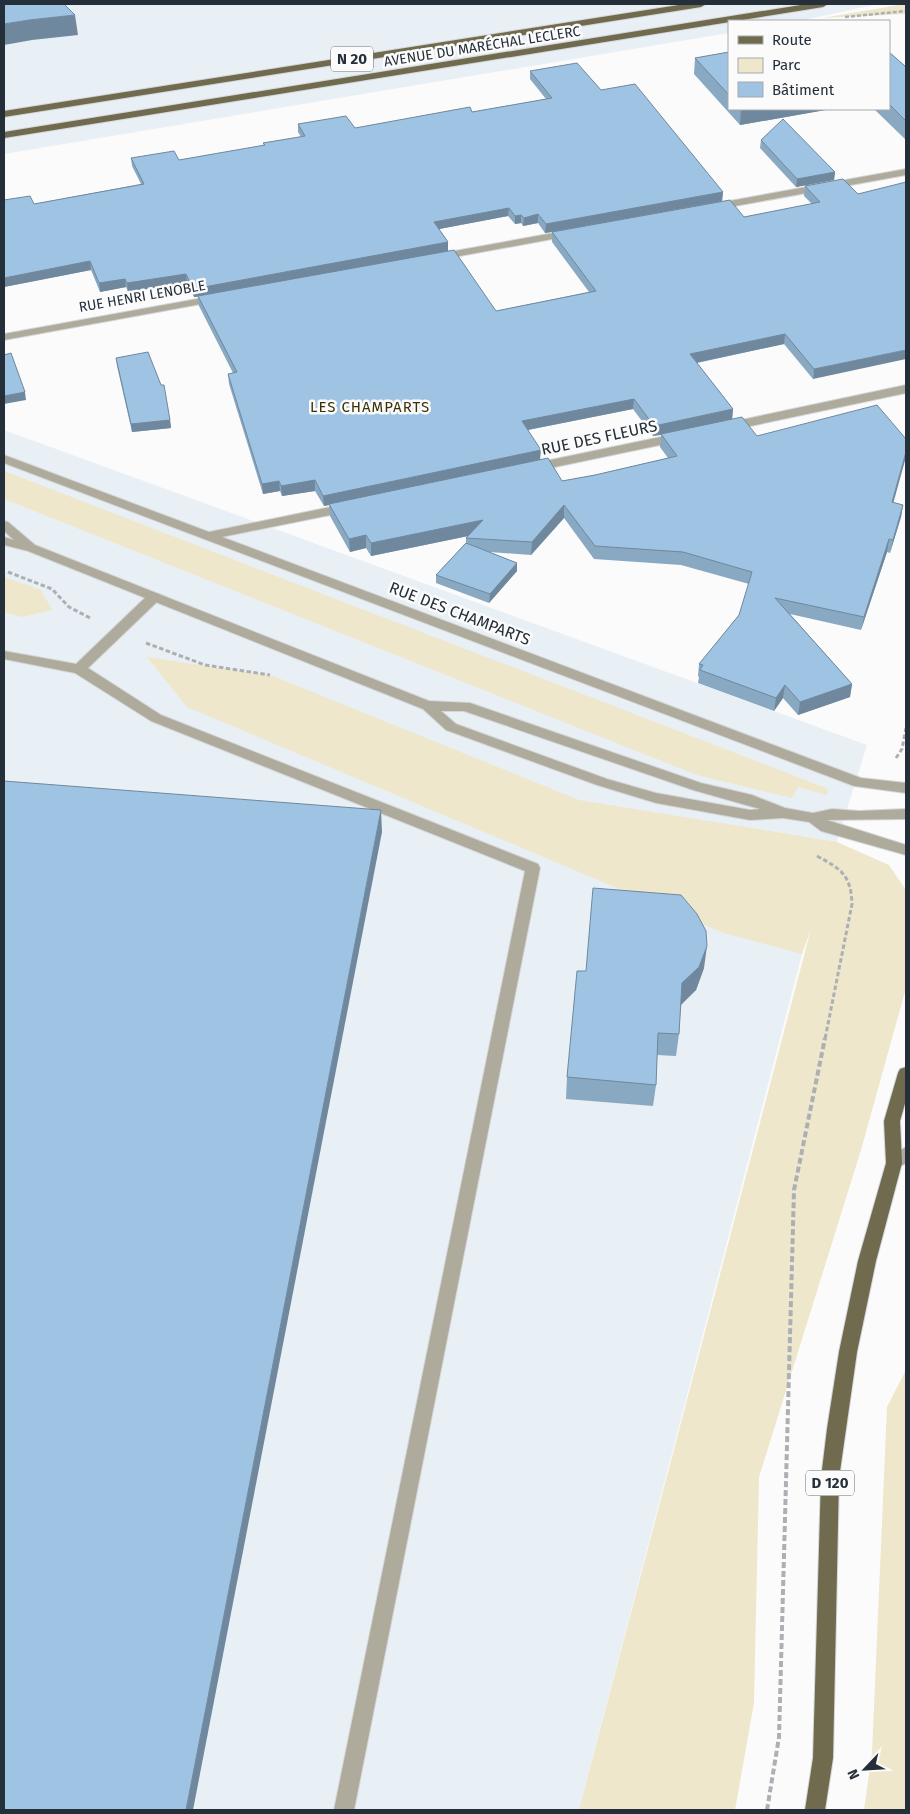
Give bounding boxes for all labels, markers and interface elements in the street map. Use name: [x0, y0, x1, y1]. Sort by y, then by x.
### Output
legend: [728, 20, 890, 110]
street label: AVENUE DU MARÉCHAL LECLERC: [382, 22, 582, 70]
text: Route: [772, 31, 812, 49]
road number: N 20: [331, 46, 373, 72]
text: Parc: [772, 56, 801, 74]
text: Bâtiment: [772, 81, 835, 99]
street label: RUE HENRI LENOBLE: [77, 277, 207, 316]
district label: LES CHAMPARTS: [310, 398, 430, 416]
street label: RUE DES FLEURS: [539, 416, 659, 459]
street label: RUE DES CHAMPARTS: [387, 578, 533, 649]
road number: D 120: [806, 1470, 854, 1496]
north arrow: [840, 1744, 890, 1794]
text: N: [844, 1766, 863, 1782]

